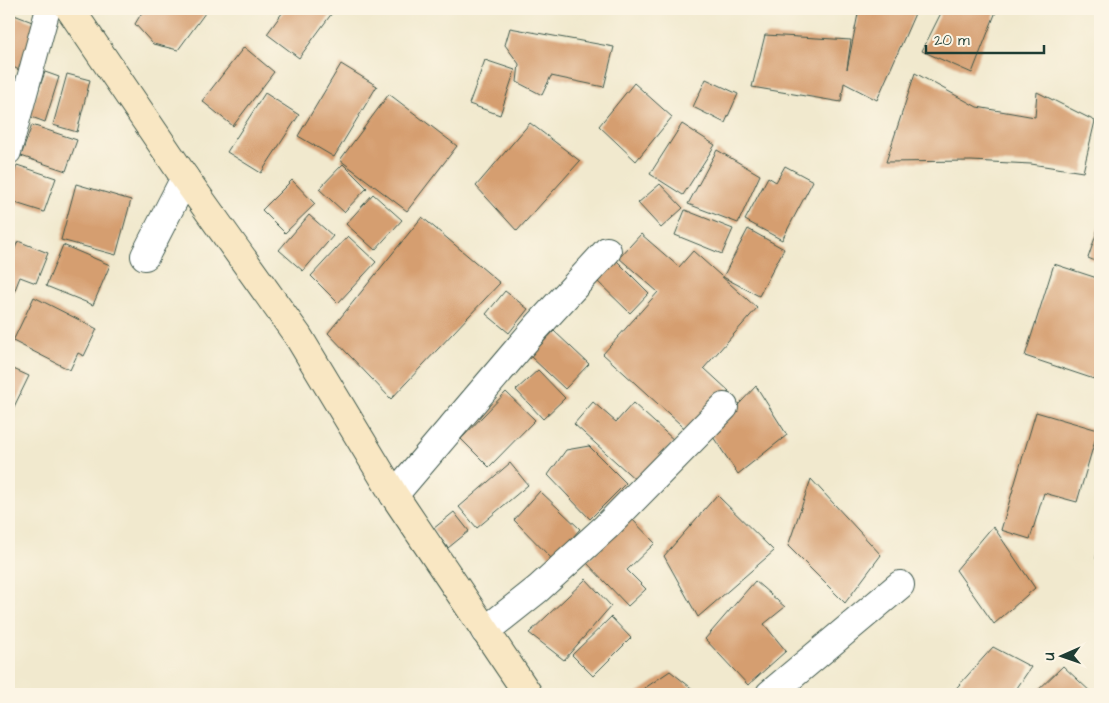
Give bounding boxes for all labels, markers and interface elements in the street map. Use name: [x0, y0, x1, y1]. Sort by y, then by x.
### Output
scale bar: [926, 22, 1044, 54]
text: 20 m: [934, 30, 970, 51]
north arrow: [1036, 630, 1086, 680]
text: U: [1040, 652, 1060, 661]

